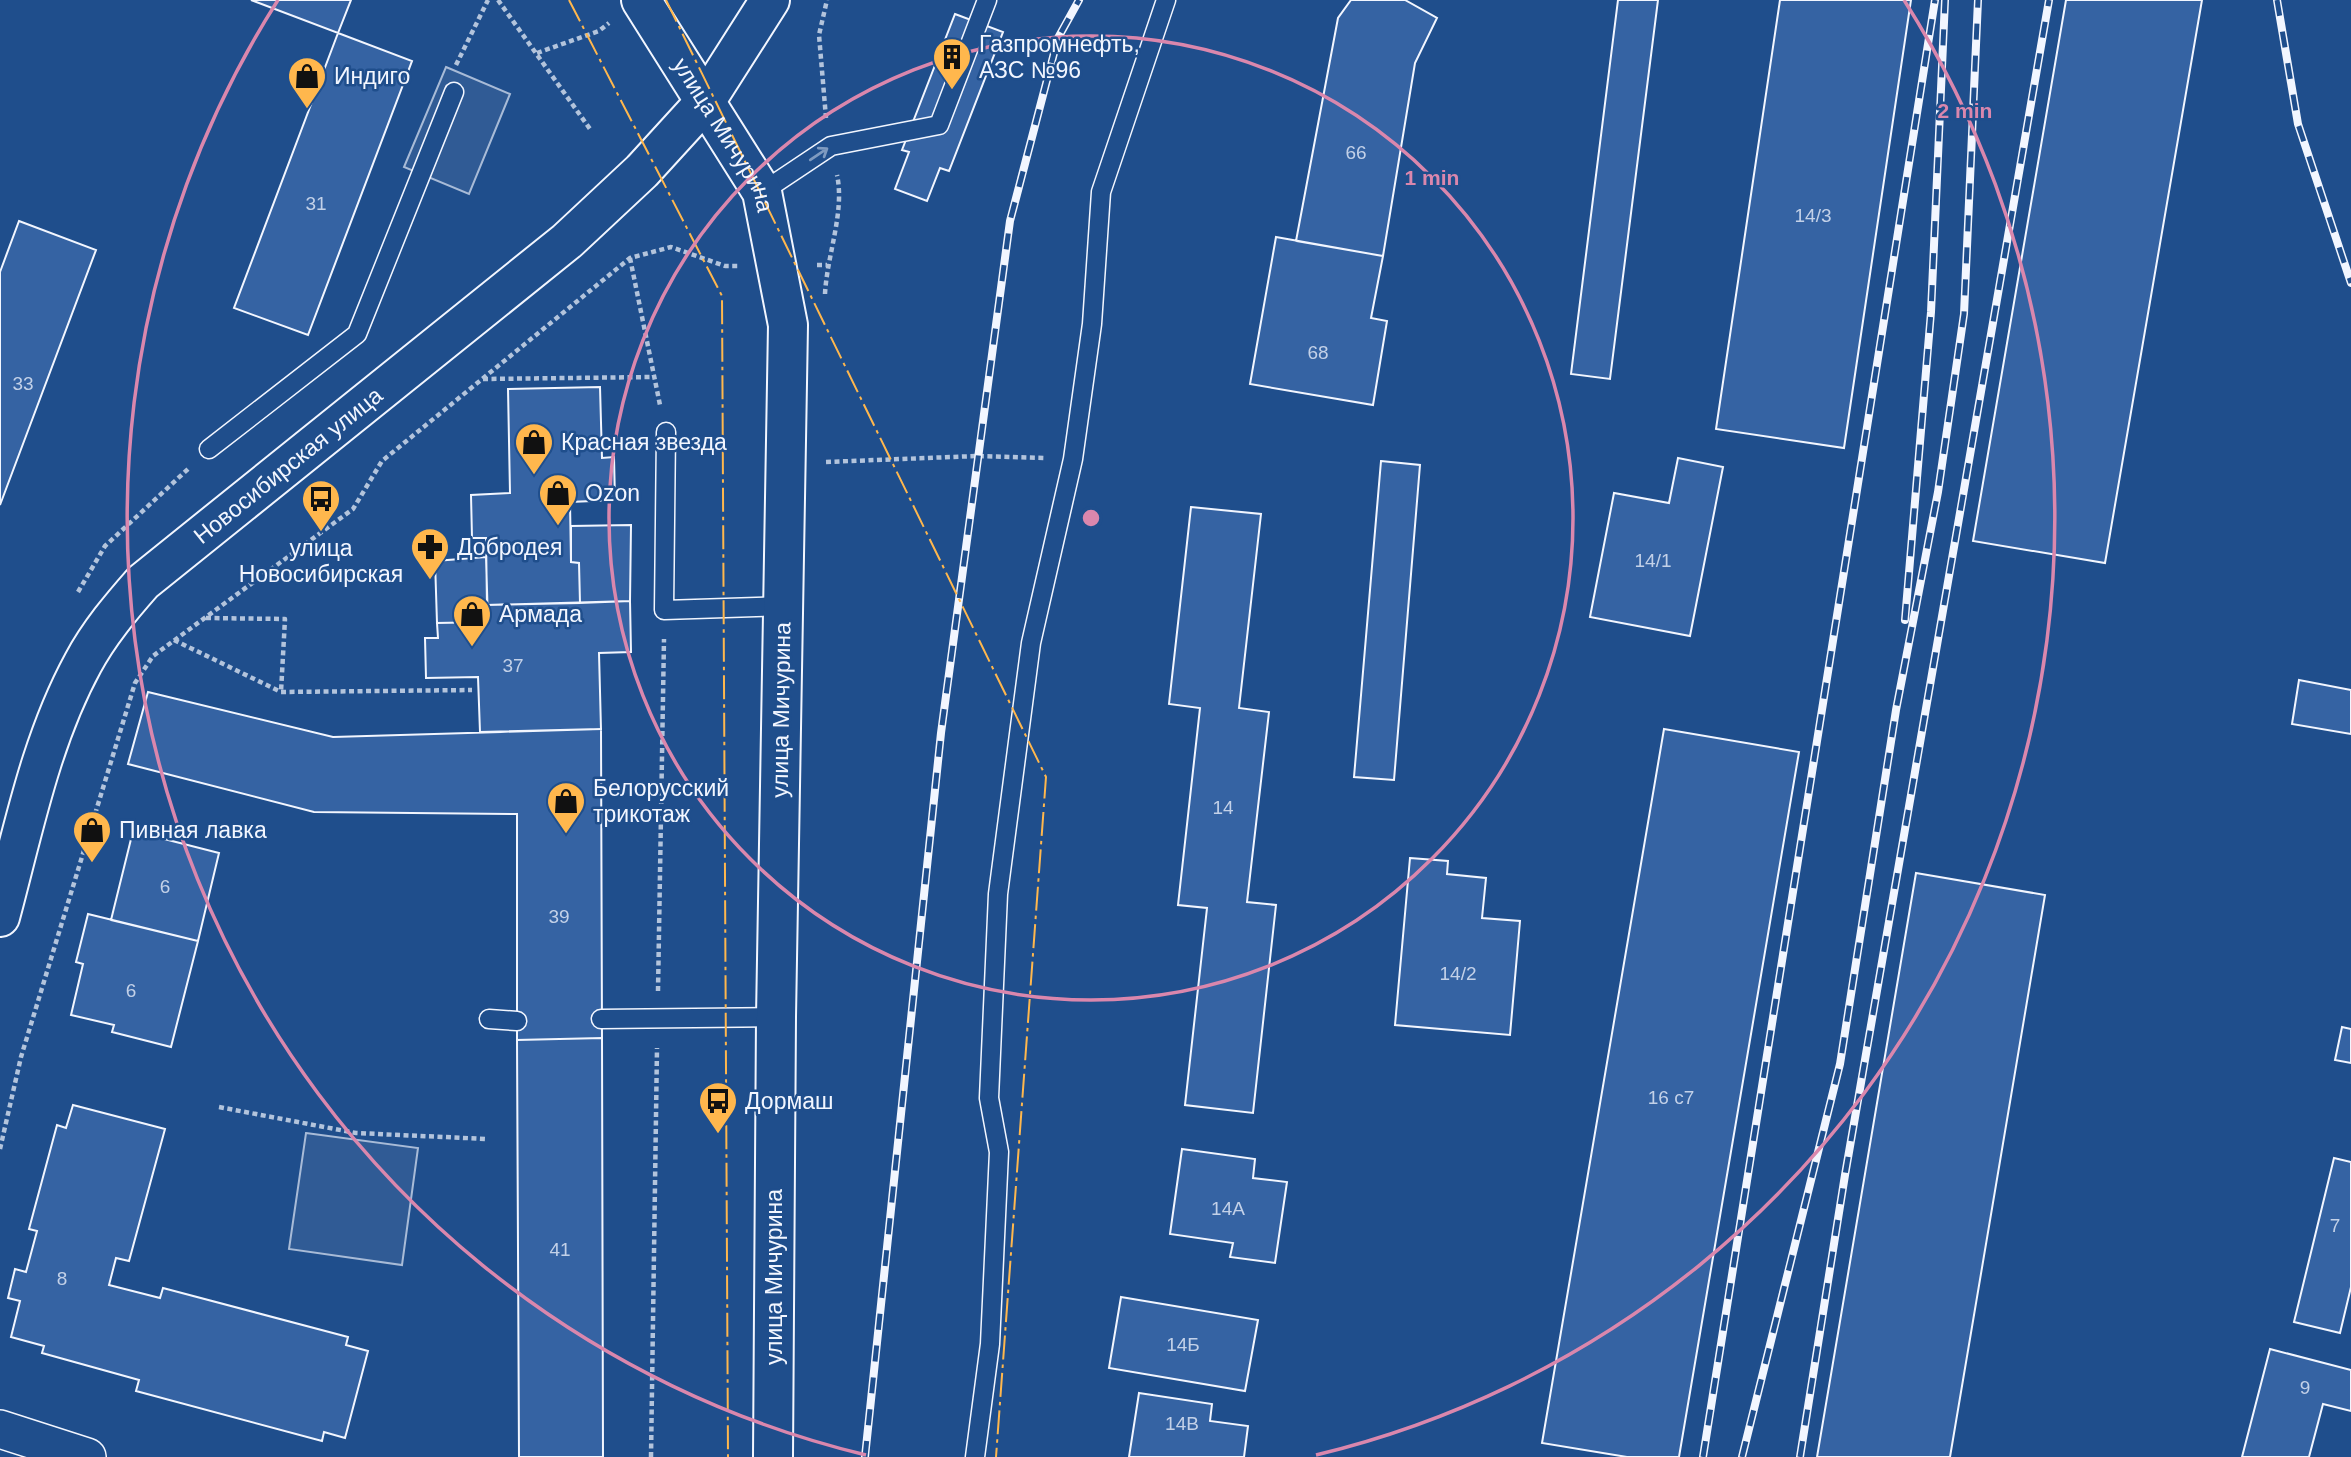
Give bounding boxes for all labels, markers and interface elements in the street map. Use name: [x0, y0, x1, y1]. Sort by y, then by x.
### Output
place label: Газпромнефть, АЗС №96: [979, 31, 1140, 83]
building icon: Газпромнефть, АЗС №96: [931, 36, 973, 91]
street label: улица Мичурина: [668, 53, 779, 214]
shop icon: Индиго: [286, 55, 328, 110]
place label: Индиго: [334, 63, 410, 89]
text: 2 min: [1938, 99, 1992, 122]
house number: 66: [1345, 142, 1367, 163]
one-way arrow: [809, 147, 828, 162]
text: 1 min: [1405, 166, 1459, 189]
house number: 31: [305, 193, 327, 214]
house number: 14/3: [1795, 205, 1831, 226]
house number: 68: [1307, 342, 1329, 363]
house number: 33: [12, 373, 34, 394]
street label: Новосибирская улица: [189, 382, 388, 549]
shop icon: Красная звезда: [513, 421, 555, 476]
place label: Красная звезда: [561, 429, 727, 455]
shop icon: Ozon: [537, 472, 579, 527]
bus stop icon: улица Новосибирская: [300, 478, 342, 533]
place label: Ozon: [585, 480, 640, 506]
centre of rings: [1079, 506, 1103, 530]
pharmacy icon: Добродея: [409, 526, 451, 581]
place label: Добродея: [457, 534, 563, 560]
place label: улица Новосибирская: [239, 535, 403, 587]
house number: 14/1: [1635, 550, 1671, 571]
shop icon: Армада: [451, 593, 493, 648]
place label: Армада: [499, 601, 582, 627]
street label: улица Мичурина: [766, 622, 796, 798]
house number: 37: [502, 655, 524, 676]
place label: Белорусский трикотаж: [593, 775, 729, 827]
shop icon: Белорусский трикотаж: [545, 780, 587, 835]
house number: 14: [1212, 797, 1234, 818]
shop icon: Пивная лавка: [71, 809, 113, 864]
place label: Пивная лавка: [119, 817, 267, 843]
house number: 6: [160, 876, 170, 897]
house number: 39: [548, 906, 570, 927]
house number: 14/2: [1440, 963, 1476, 984]
house number: 6: [126, 980, 136, 1001]
bus stop icon: Дормаш: [697, 1080, 739, 1135]
house number: 16 с7: [1648, 1087, 1694, 1108]
place label: Дормаш: [745, 1088, 833, 1114]
street label: улица Мичурина: [761, 1189, 787, 1365]
house number: 14А: [1211, 1198, 1245, 1219]
house number: 7: [2330, 1215, 2340, 1236]
house number: 41: [549, 1239, 571, 1260]
house number: 8: [57, 1268, 67, 1289]
house number: 14Б: [1166, 1334, 1200, 1355]
house number: 9: [2300, 1377, 2310, 1398]
house number: 14В: [1165, 1413, 1199, 1434]

